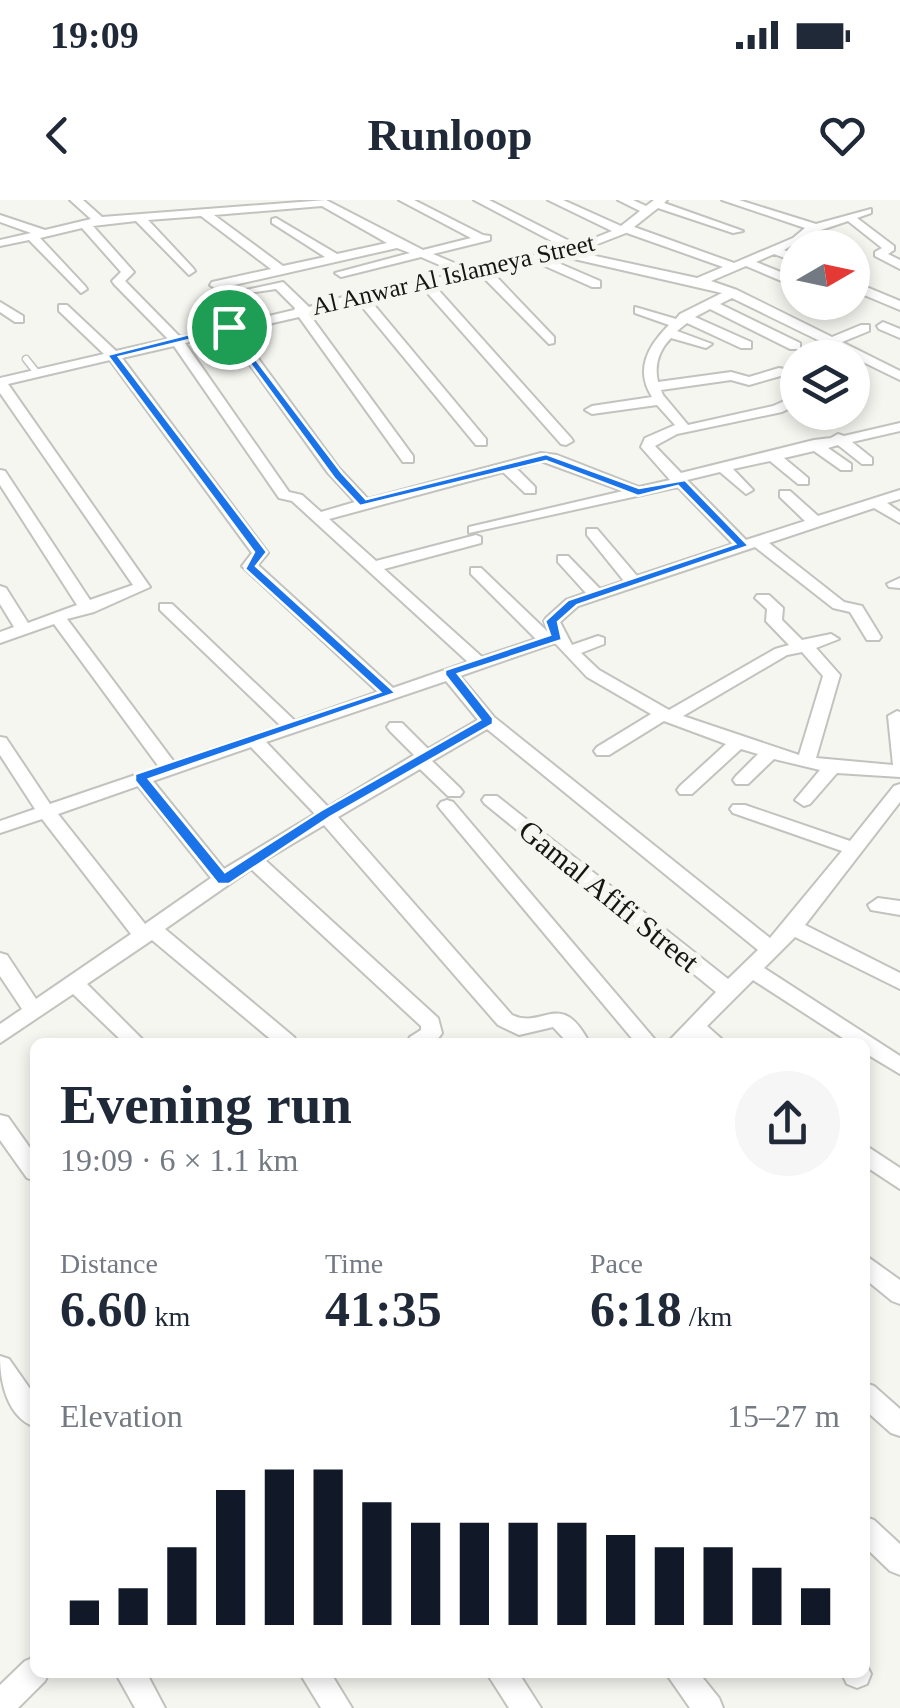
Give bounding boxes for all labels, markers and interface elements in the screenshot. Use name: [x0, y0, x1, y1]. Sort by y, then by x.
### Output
text: 19:09: [50, 14, 139, 56]
icon: back: [30, 108, 85, 163]
icon: heart: [815, 108, 870, 163]
text: Runloop: [367, 110, 533, 160]
street label: Al Anwar Al Islameya Street: [309, 229, 597, 320]
north arrow: [780, 230, 870, 320]
map controls: [780, 230, 870, 430]
pin: [187, 285, 272, 370]
icon: arrive: [202, 300, 257, 355]
button: layers: [780, 340, 870, 430]
street label: Gamal Afifi Street: [513, 813, 706, 979]
button: share: [735, 1071, 840, 1176]
text: Evening run: [60, 1074, 352, 1135]
text: 19:09 · 6 × 1.1 km: [60, 1142, 298, 1178]
text: Distance: [60, 1248, 158, 1279]
text: Time: [325, 1248, 383, 1279]
text: Pace: [590, 1248, 643, 1279]
text: 6.60: [60, 1281, 148, 1337]
text: 41:35: [325, 1281, 442, 1337]
text: 6:18: [590, 1281, 682, 1337]
text: km: [148, 1301, 190, 1332]
text: /km: [682, 1301, 732, 1332]
text: Elevation: [60, 1398, 183, 1434]
text: 15–27 m: [727, 1398, 840, 1434]

